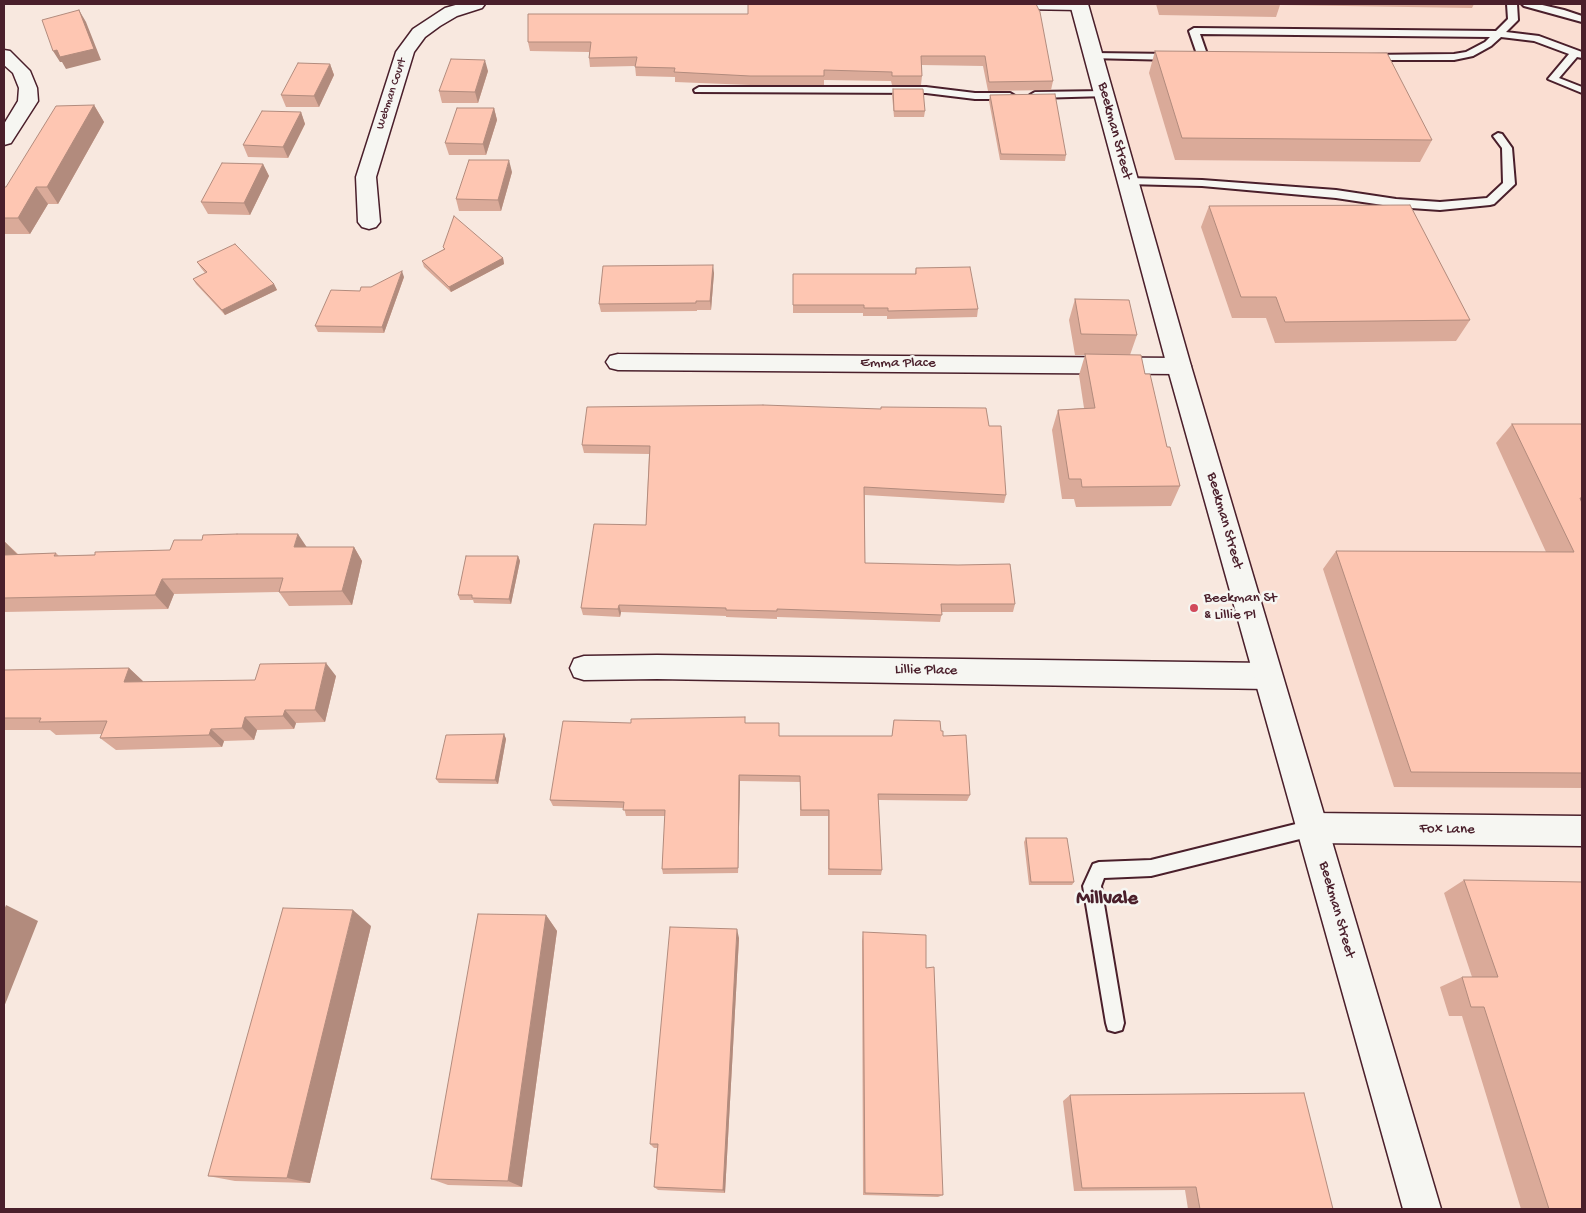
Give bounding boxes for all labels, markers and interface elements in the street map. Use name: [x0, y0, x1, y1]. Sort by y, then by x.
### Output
street label: Webman Court: [374, 57, 410, 131]
street label: Beekman Street: [1092, 81, 1136, 181]
street label: Emma Place: [860, 355, 936, 373]
street label: Beekman Street: [1202, 471, 1246, 571]
place label: Beekman St & Lillie Pl: [1204, 590, 1277, 625]
marker: Beekman St & Lillie Pl: [1188, 602, 1200, 614]
street label: Lillie Place: [895, 661, 957, 681]
street label: Fox Lane: [1419, 821, 1475, 839]
street label: Beekman Street: [1314, 860, 1358, 960]
district label: Millvale: [1076, 888, 1138, 912]

